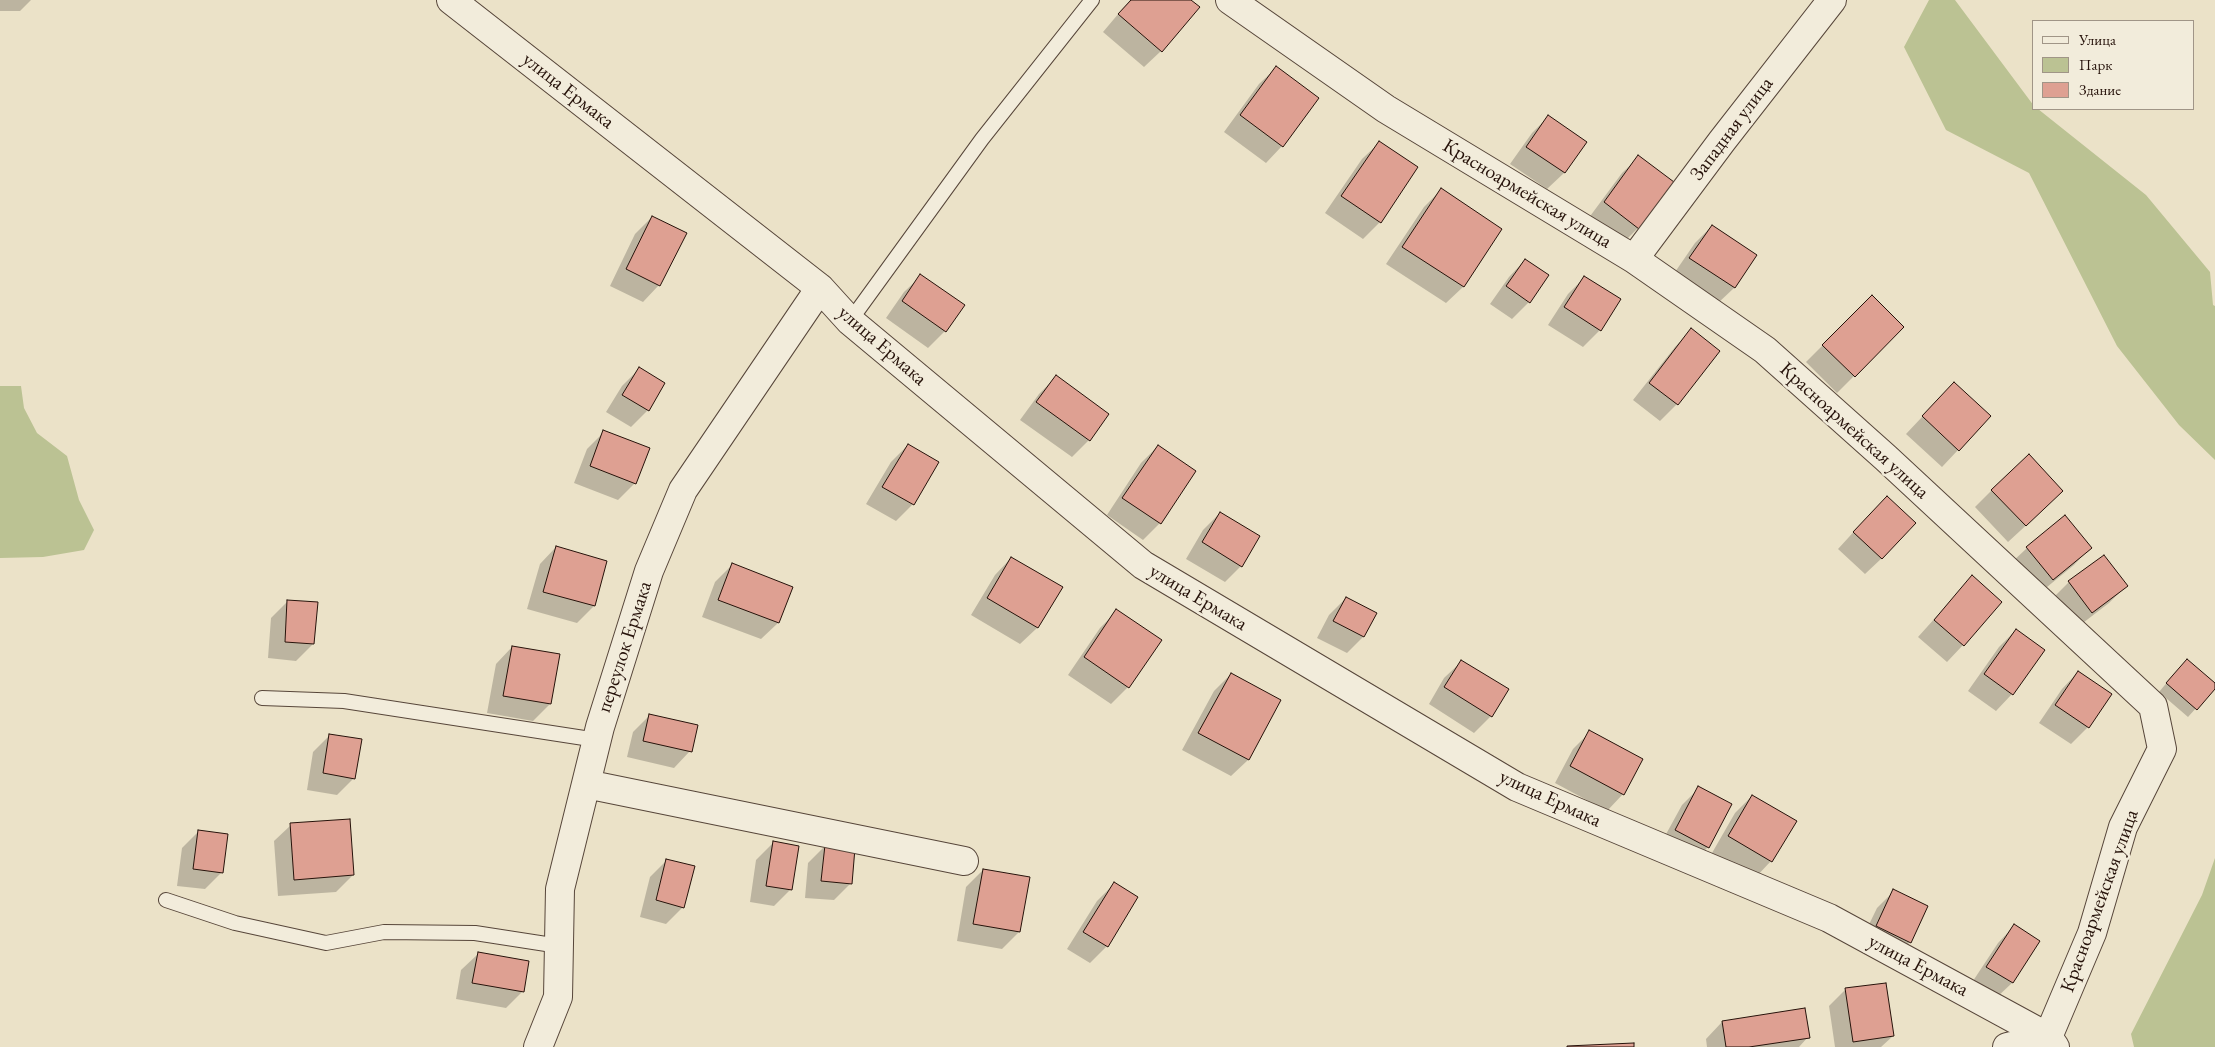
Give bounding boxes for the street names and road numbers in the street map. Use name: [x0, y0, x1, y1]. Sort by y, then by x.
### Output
street label: улица Ермака: [517, 48, 619, 134]
street label: Западная улица: [1685, 73, 1779, 185]
street label: Красноармейская улица: [1438, 134, 1616, 254]
street label: улица Ермака: [833, 301, 931, 391]
street label: Красноармейская улица: [1774, 358, 1934, 504]
street label: улица Ермака: [1145, 559, 1251, 637]
street label: переулок Ермака: [592, 578, 658, 716]
street label: улица Ермака: [1495, 765, 1605, 833]
street label: Красноармейская улица: [2056, 806, 2144, 996]
street label: улица Ермака: [1864, 930, 1972, 1002]

